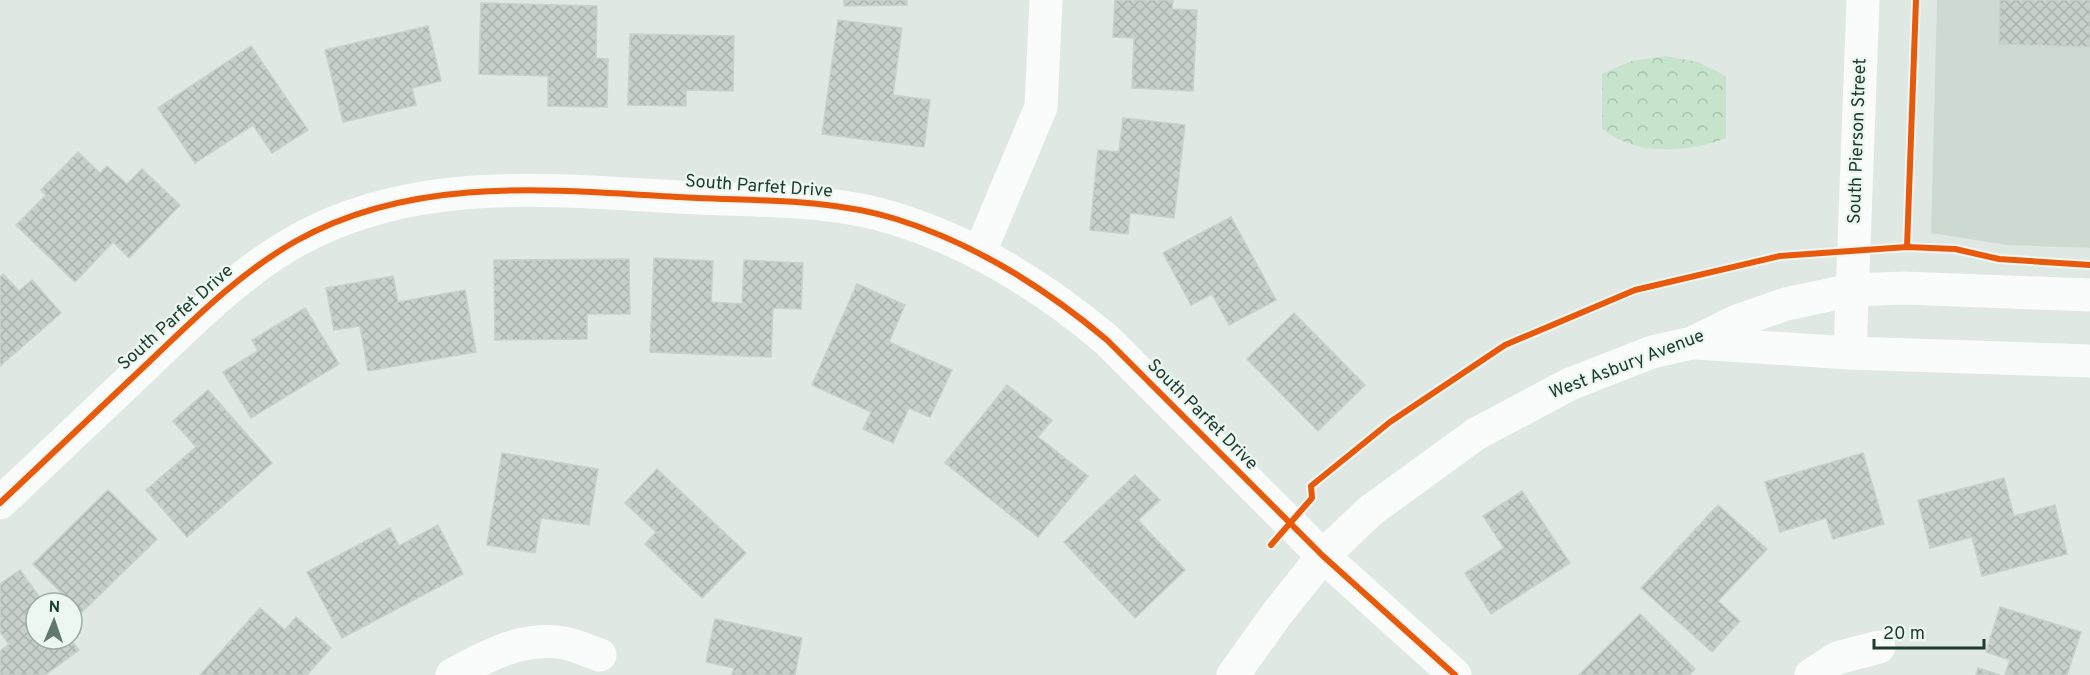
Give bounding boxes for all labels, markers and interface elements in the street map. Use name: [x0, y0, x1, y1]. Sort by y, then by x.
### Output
street label: South Pierson Street: [1844, 58, 1872, 224]
street label: South Parfet Drive: [684, 170, 834, 204]
street label: South Parfet Drive: [113, 260, 239, 376]
street label: West Asbury Avenue: [1546, 325, 1708, 405]
street label: South Parfet Drive: [1142, 355, 1262, 475]
north arrow: [24, 591, 84, 651]
text: N: [48, 598, 61, 618]
scale bar: [1874, 612, 1984, 650]
text: 20 m: [1883, 623, 1925, 646]

